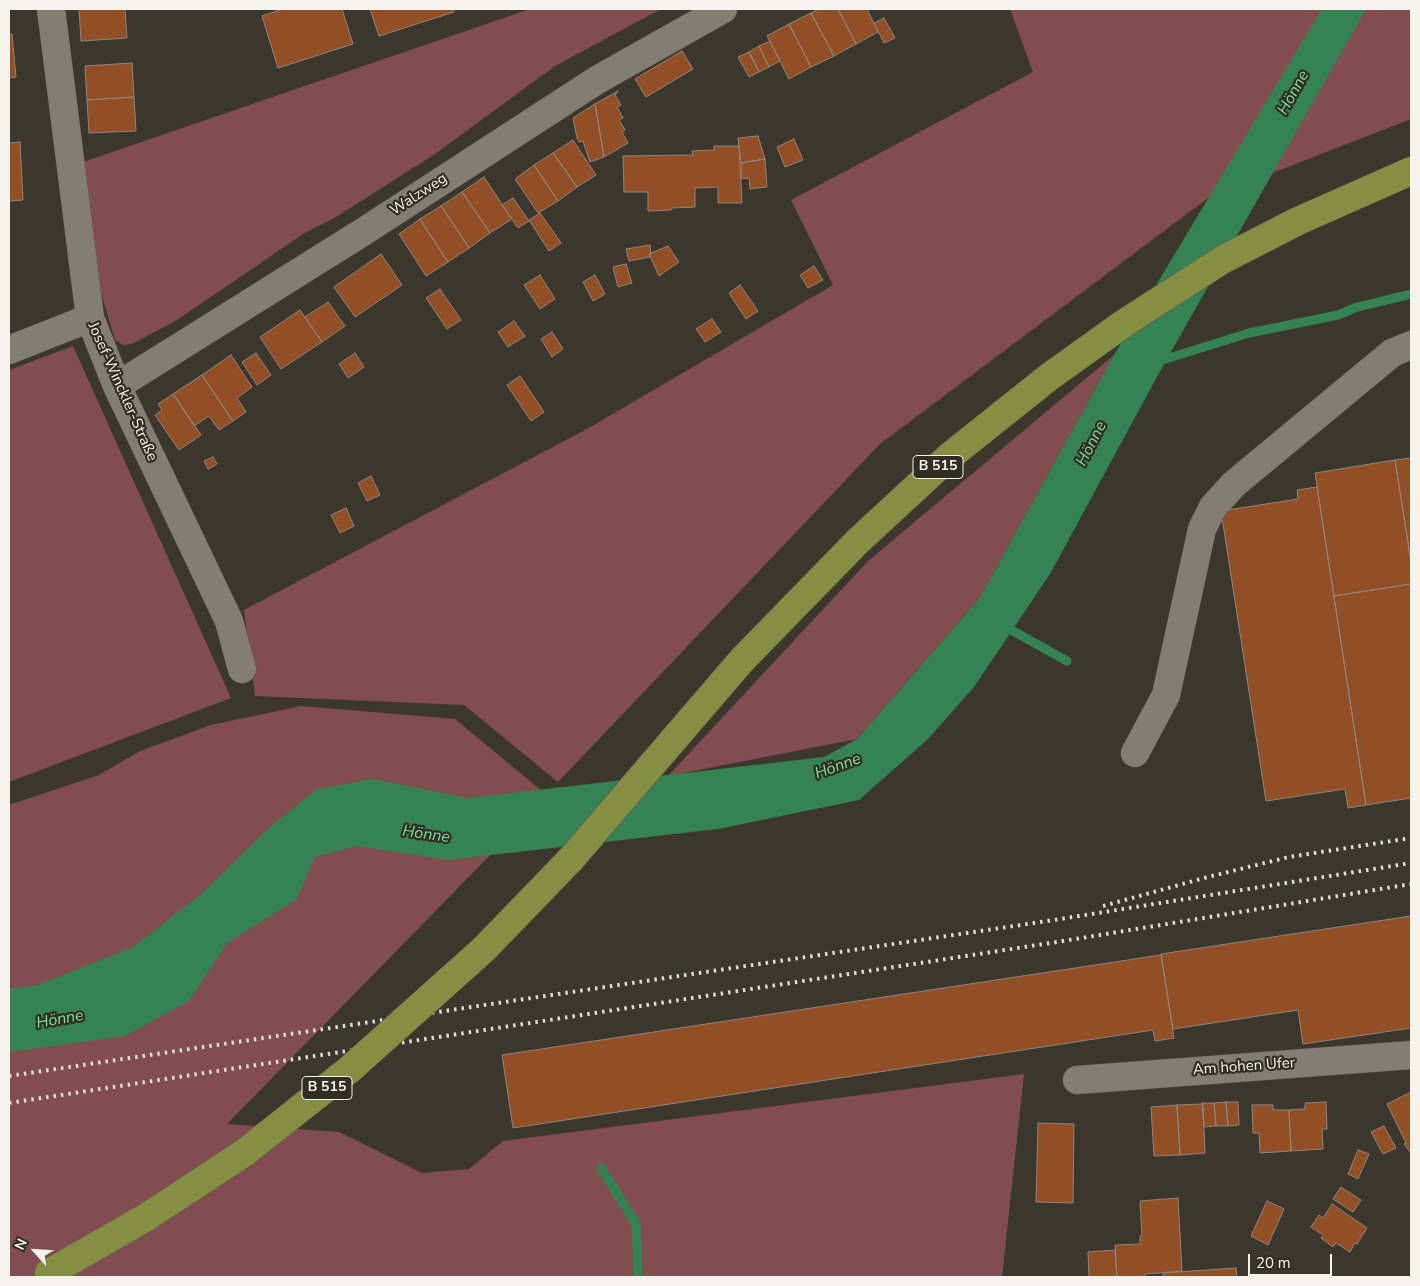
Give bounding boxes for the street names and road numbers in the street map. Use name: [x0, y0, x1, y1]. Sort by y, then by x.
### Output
street label: Walzweg: [387, 170, 451, 220]
street label: Josef-Winckler-Straße: [83, 320, 161, 464]
road number: B 515: [913, 456, 963, 478]
street label: Am hohen Ufer: [1192, 1054, 1296, 1080]
road number: B 515: [302, 1076, 352, 1100]

